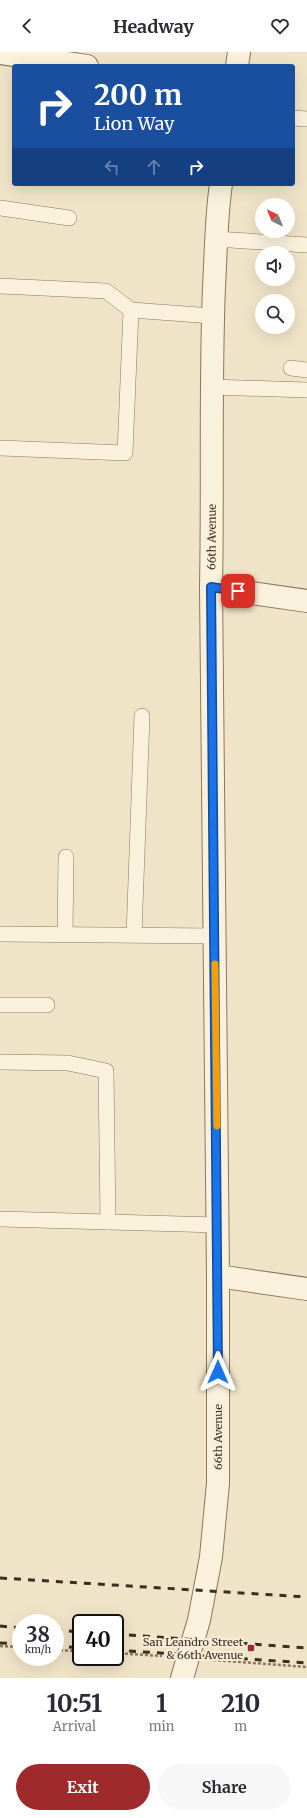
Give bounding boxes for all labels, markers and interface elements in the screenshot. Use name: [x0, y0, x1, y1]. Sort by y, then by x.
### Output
icon: back: [16, 15, 38, 37]
text: Headway: [113, 15, 194, 38]
icon: heart: [269, 15, 291, 37]
text: 200 m: [94, 77, 182, 113]
icon: right: [28, 80, 80, 132]
text: Lion Way: [94, 112, 174, 135]
icon: left: [101, 156, 123, 178]
icon: ahead: [143, 156, 165, 178]
icon: right: [185, 156, 207, 178]
north arrow: [255, 198, 295, 238]
map controls: [255, 198, 295, 334]
button: sound: [255, 246, 295, 286]
button: search: [255, 294, 295, 334]
street label: 66th Avenue: [204, 504, 219, 570]
pin: [221, 574, 255, 608]
icon: arrive: [227, 580, 249, 602]
position arrow: [197, 1351, 239, 1393]
street label: 66th Avenue: [211, 1404, 225, 1470]
speed limit sign: 40: [72, 1614, 124, 1666]
text: 38: [26, 1622, 50, 1647]
place label: San Leandro Street & 66th Avenue: [143, 1635, 244, 1662]
text: km/h: [25, 1643, 51, 1656]
marker: San Leandro Street & 66th Avenue: [246, 1643, 256, 1653]
text: 10:51: [47, 1688, 102, 1719]
text: 1: [156, 1688, 167, 1719]
text: 210: [221, 1688, 260, 1719]
text: Arrival: [53, 1718, 96, 1735]
text: min: [149, 1718, 174, 1735]
text: m: [234, 1718, 247, 1735]
button: Exit: [16, 1764, 150, 1810]
button: Share: [158, 1764, 291, 1810]

